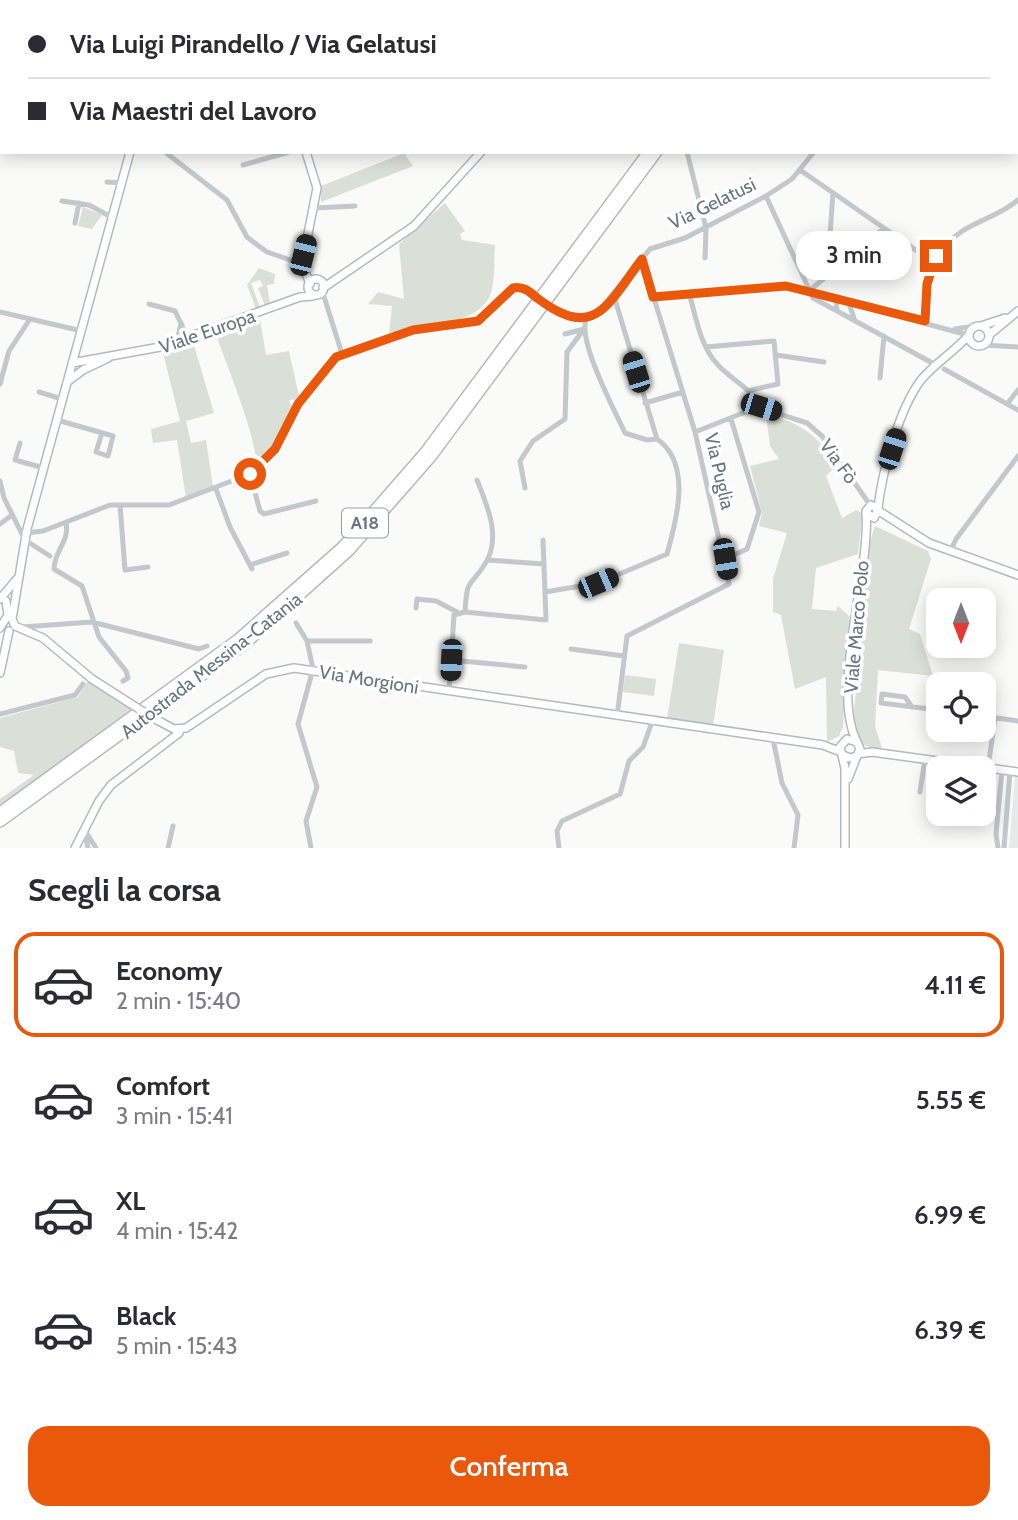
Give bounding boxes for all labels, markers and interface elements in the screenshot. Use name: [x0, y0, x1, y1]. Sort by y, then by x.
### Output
text: Via Luigi Pirandello / Via Gelatusi: [70, 28, 437, 60]
text: Via Maestri del Lavoro: [70, 95, 317, 127]
street label: Via Gelatusi: [665, 173, 759, 234]
car: [288, 232, 319, 278]
callout: 3 min: [796, 232, 912, 280]
route end: [920, 240, 952, 272]
text: 3 min: [826, 241, 882, 269]
street label: Viale Europa: [156, 304, 258, 359]
car: [620, 349, 653, 395]
car: [738, 391, 785, 423]
car: [876, 426, 909, 472]
street label: Via Puglia: [700, 431, 739, 512]
street label: Via Fò: [815, 435, 862, 488]
route start: [234, 458, 266, 490]
road number: A18: [342, 508, 388, 538]
car: [712, 536, 739, 582]
street label: Viale Marco Polo: [839, 560, 874, 694]
car: [575, 565, 622, 601]
street label: Autostrada Messina-Catania: [116, 587, 307, 743]
north arrow: [926, 588, 996, 658]
map controls: [926, 588, 996, 826]
car: [440, 638, 463, 682]
street label: Via Morgioni: [318, 660, 420, 699]
button: locate: [926, 672, 996, 742]
button: layers: [926, 756, 996, 826]
text: Scegli la corsa: [28, 870, 221, 909]
icon: car: [32, 953, 95, 1016]
text: Economy: [116, 955, 222, 987]
text: 4.11 €: [924, 969, 986, 1001]
text: 2 min · 15:40: [116, 987, 241, 1015]
icon: car: [32, 1068, 95, 1131]
text: Comfort: [116, 1070, 210, 1102]
text: 5.55 €: [916, 1084, 986, 1116]
text: 3 min · 15:41: [116, 1102, 233, 1130]
icon: car: [32, 1183, 95, 1246]
text: XL: [116, 1185, 145, 1217]
text: 6.99 €: [914, 1199, 986, 1231]
text: 4 min · 15:42: [116, 1217, 238, 1245]
icon: car: [32, 1298, 95, 1361]
text: Black: [116, 1300, 176, 1332]
text: 6.39 €: [914, 1314, 986, 1346]
text: 5 min · 15:43: [116, 1332, 238, 1360]
button: Conferma: [28, 1426, 990, 1506]

